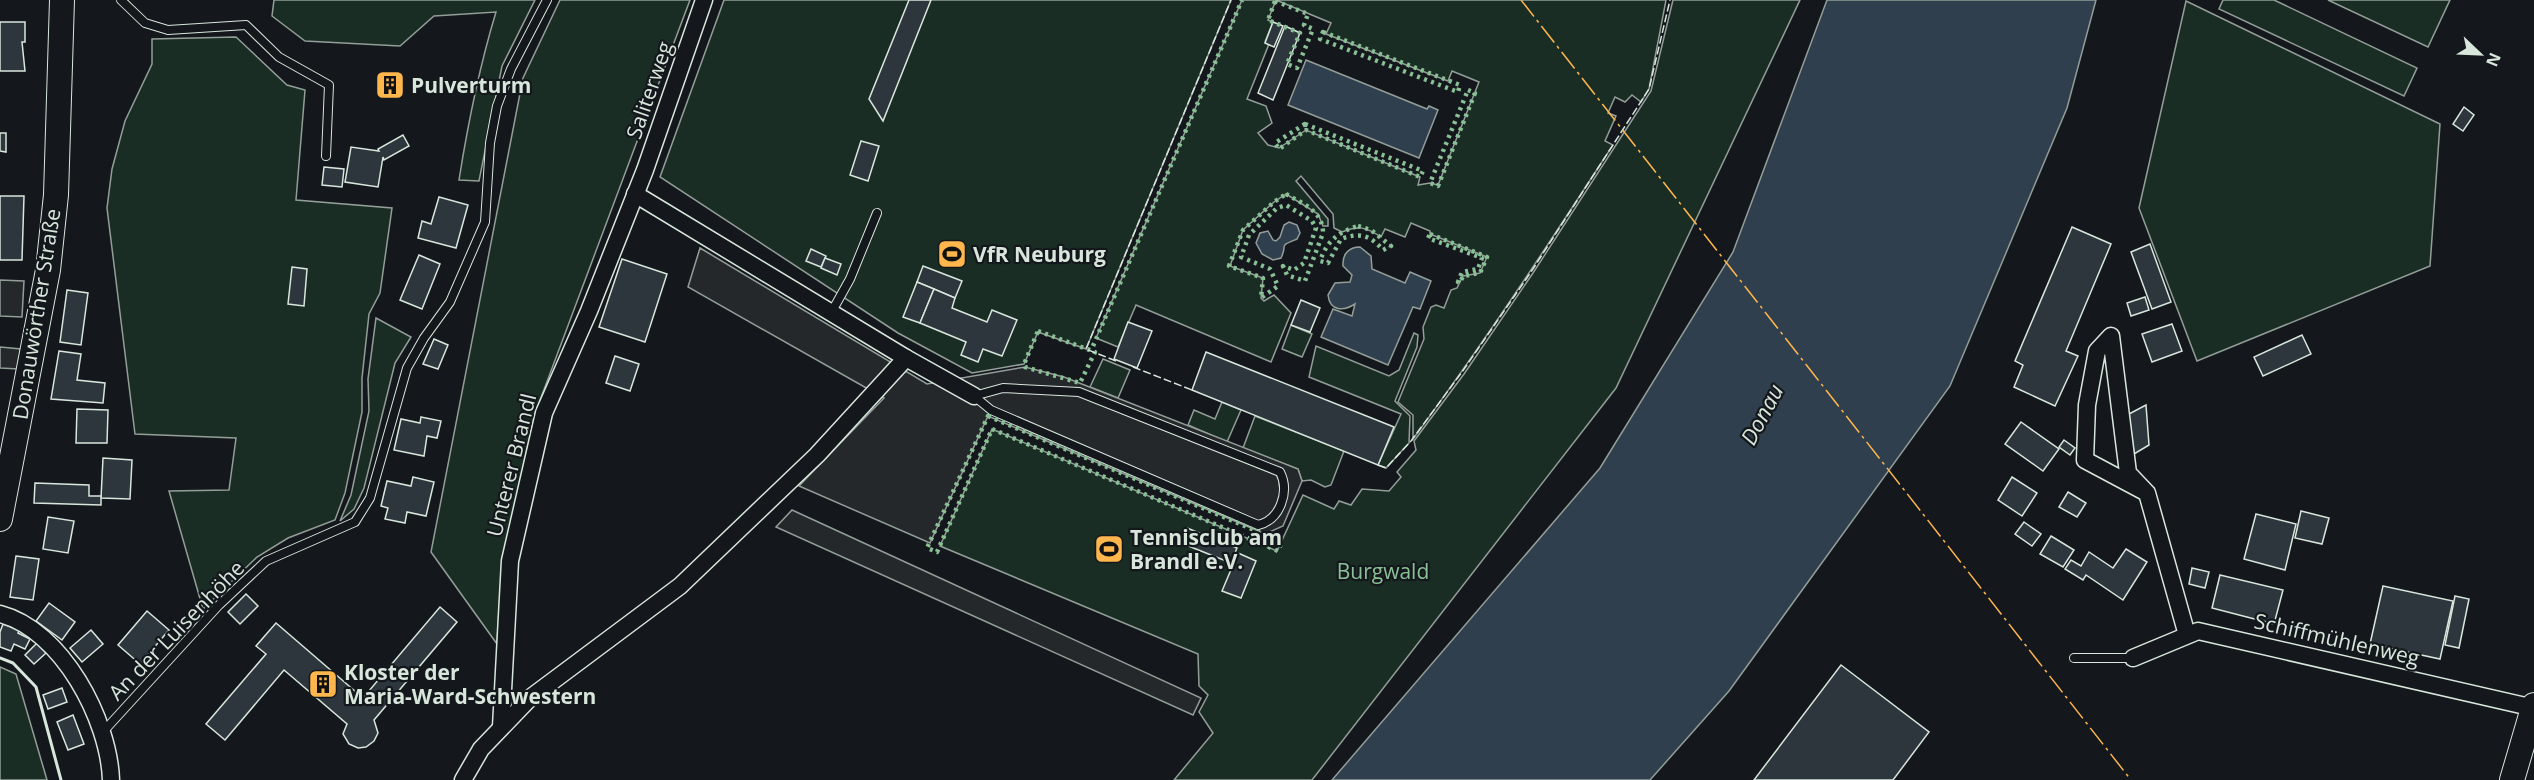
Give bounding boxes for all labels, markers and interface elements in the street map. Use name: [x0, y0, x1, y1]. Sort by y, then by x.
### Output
north arrow: [2450, 24, 2510, 84]
street label: Saliterweg: [619, 38, 679, 142]
text: N: [2481, 50, 2506, 70]
building icon: Pulverturm: [374, 69, 406, 101]
place label: Pulverturm: [411, 71, 531, 99]
street label: Donauwörther Straße: [6, 207, 66, 421]
sports icon: VfR Neuburg: [936, 238, 968, 270]
place label: VfR Neuburg: [973, 240, 1106, 268]
water label: Donau: [1733, 378, 1790, 450]
street label: Unterer Brandl: [480, 390, 542, 540]
place label: Tennisclub am Brandl e.V.: [1130, 523, 1282, 575]
sports icon: Tennisclub am Brandl e.V.: [1093, 533, 1125, 565]
street label: An der Luisenhöhe: [102, 554, 250, 706]
park label: Burgwald: [1337, 557, 1429, 585]
street label: Schiffmühlenweg: [2252, 606, 2422, 672]
place label: Kloster der Maria-Ward-Schwestern: [344, 658, 596, 710]
building icon: Kloster der Maria-Ward-Schwestern: [307, 668, 339, 700]

